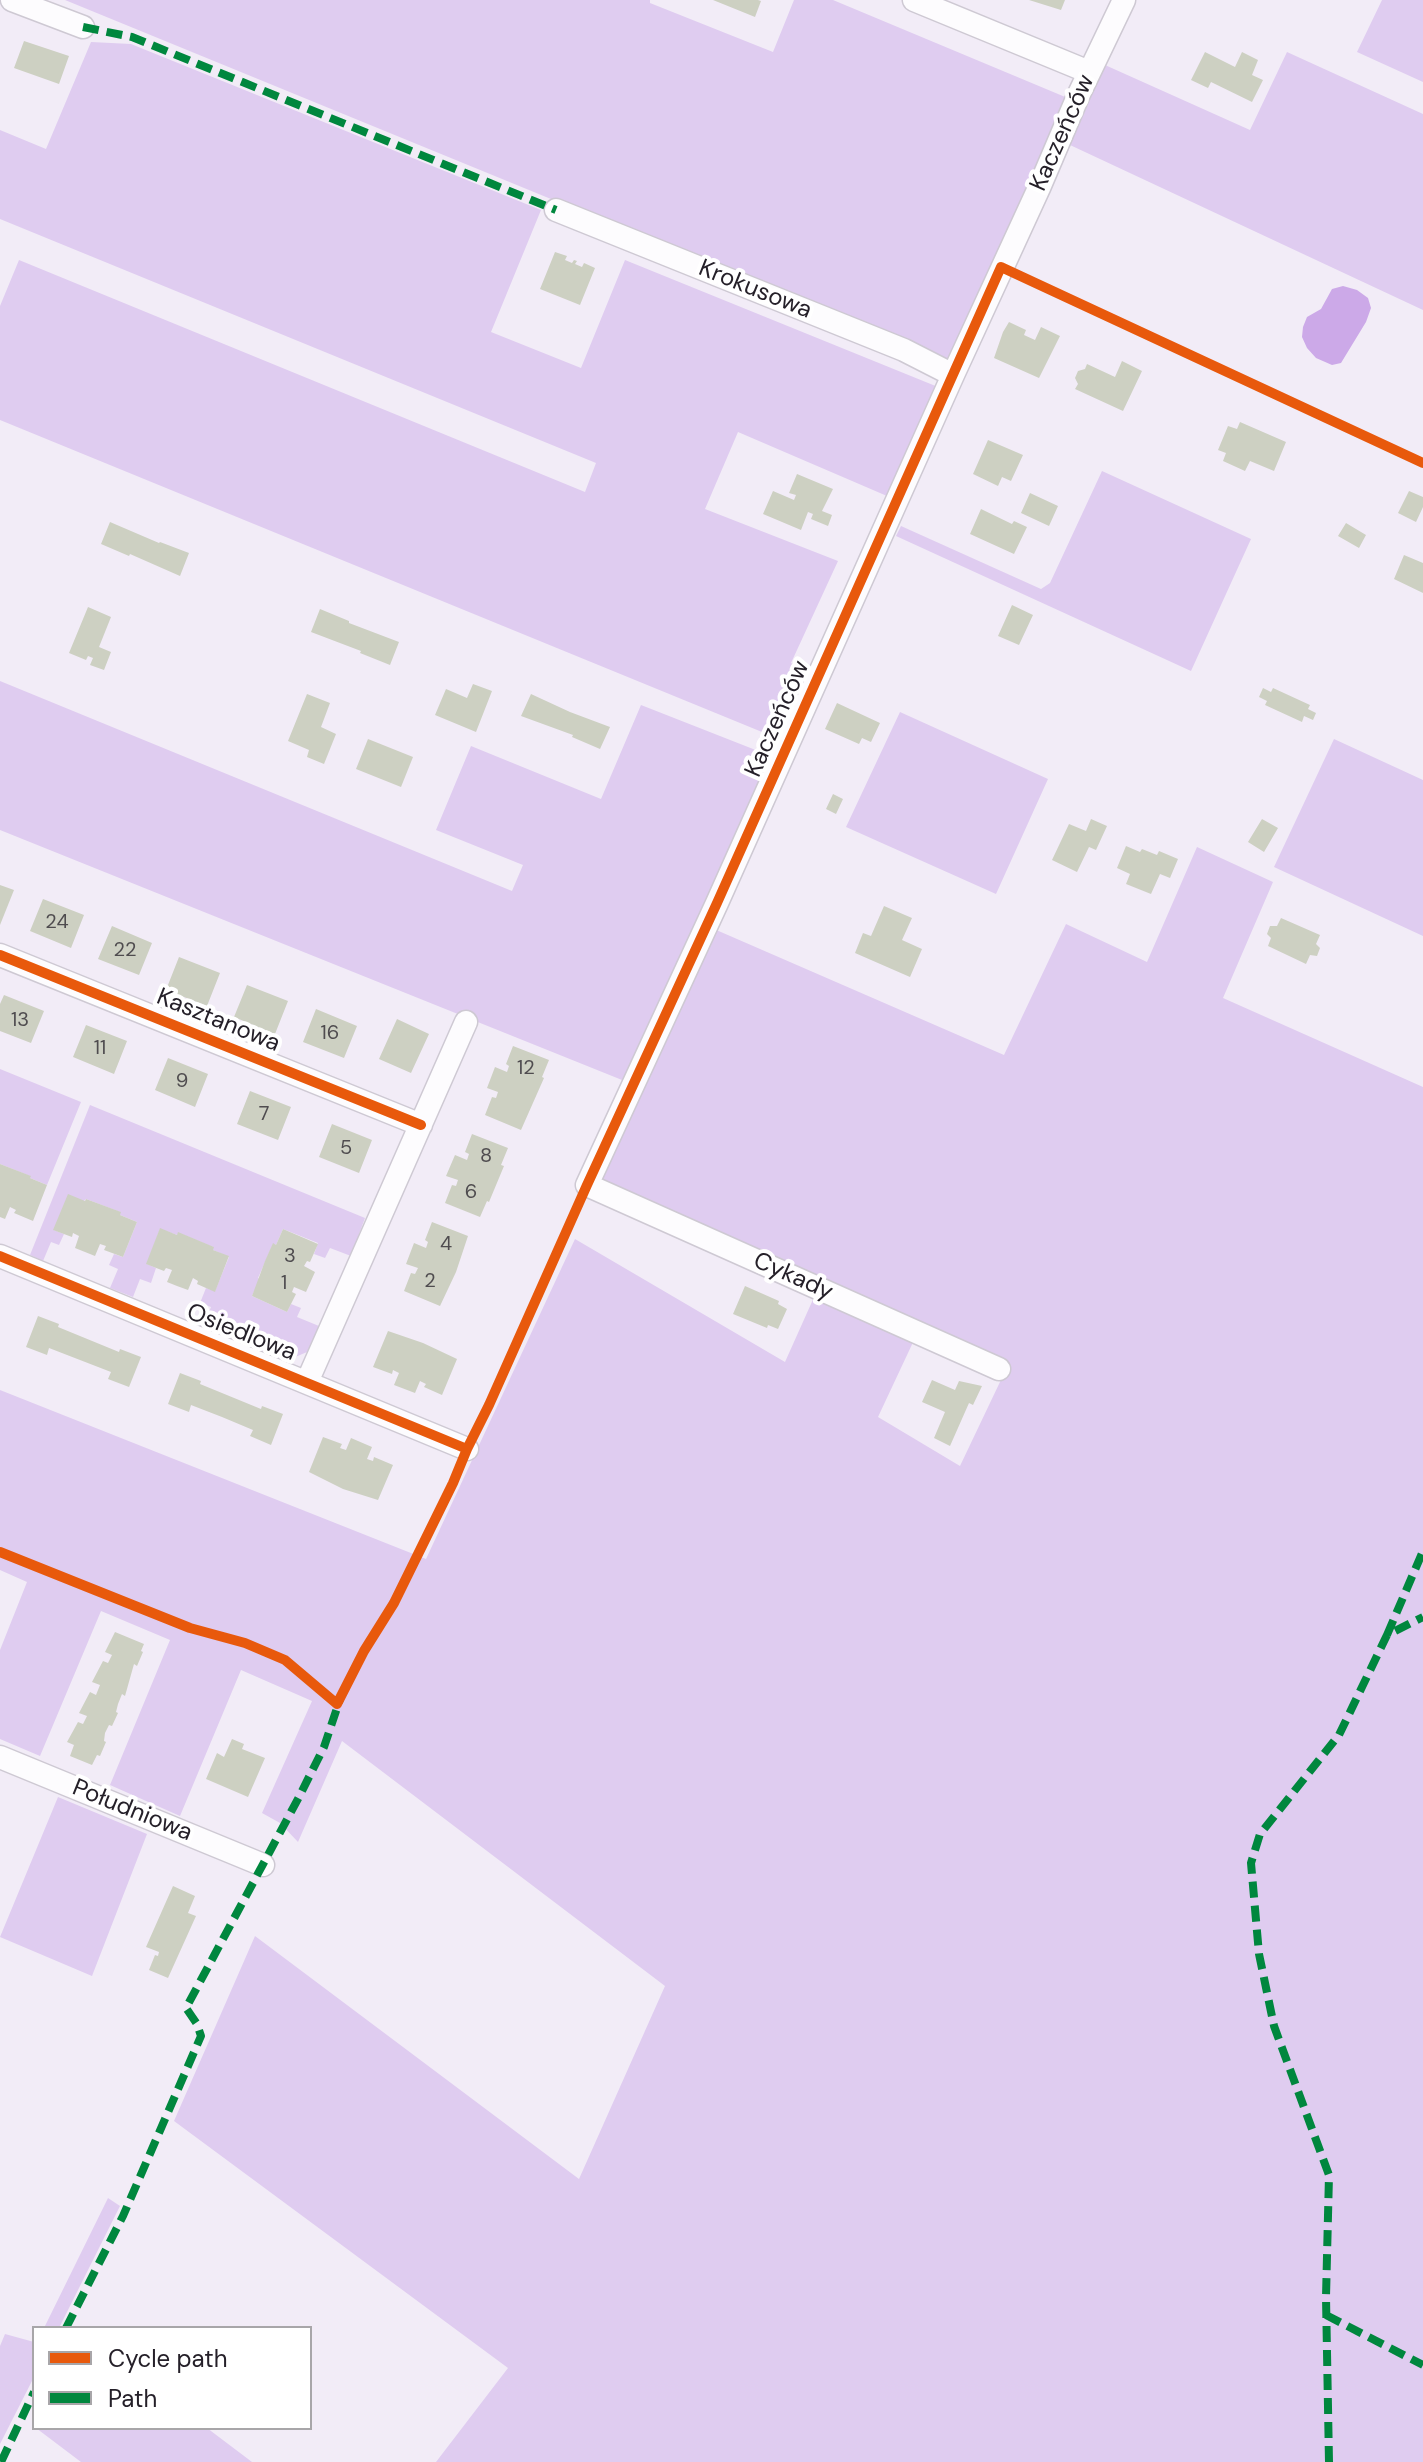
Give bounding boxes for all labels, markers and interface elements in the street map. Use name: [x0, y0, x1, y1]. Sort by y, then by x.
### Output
street label: Kaczeńców: [1025, 70, 1101, 196]
street label: Krokusowa: [694, 254, 816, 326]
street label: Kaczeńców: [740, 656, 816, 782]
house number: 24: [45, 911, 69, 935]
house number: 22: [113, 939, 137, 963]
street label: Kasztanowa: [152, 983, 284, 1059]
house number: 13: [11, 1009, 29, 1033]
house number: 16: [321, 1022, 339, 1046]
house number: 11: [94, 1037, 106, 1061]
house number: 12: [517, 1057, 535, 1081]
house number: 9: [176, 1070, 188, 1094]
house number: 7: [259, 1103, 269, 1127]
house number: 5: [340, 1137, 352, 1161]
house number: 8: [480, 1145, 492, 1169]
house number: 6: [465, 1181, 477, 1205]
house number: 4: [440, 1233, 452, 1257]
house number: 3: [284, 1245, 296, 1269]
street label: Cykady: [749, 1247, 837, 1307]
house number: 2: [424, 1270, 436, 1294]
house number: 1: [281, 1272, 287, 1296]
street label: Osiedlowa: [182, 1298, 300, 1368]
street label: Południowa: [68, 1774, 196, 1848]
legend: [32, 2326, 312, 2430]
text: Cycle path: [108, 2343, 227, 2374]
text: Path: [108, 2383, 157, 2414]

